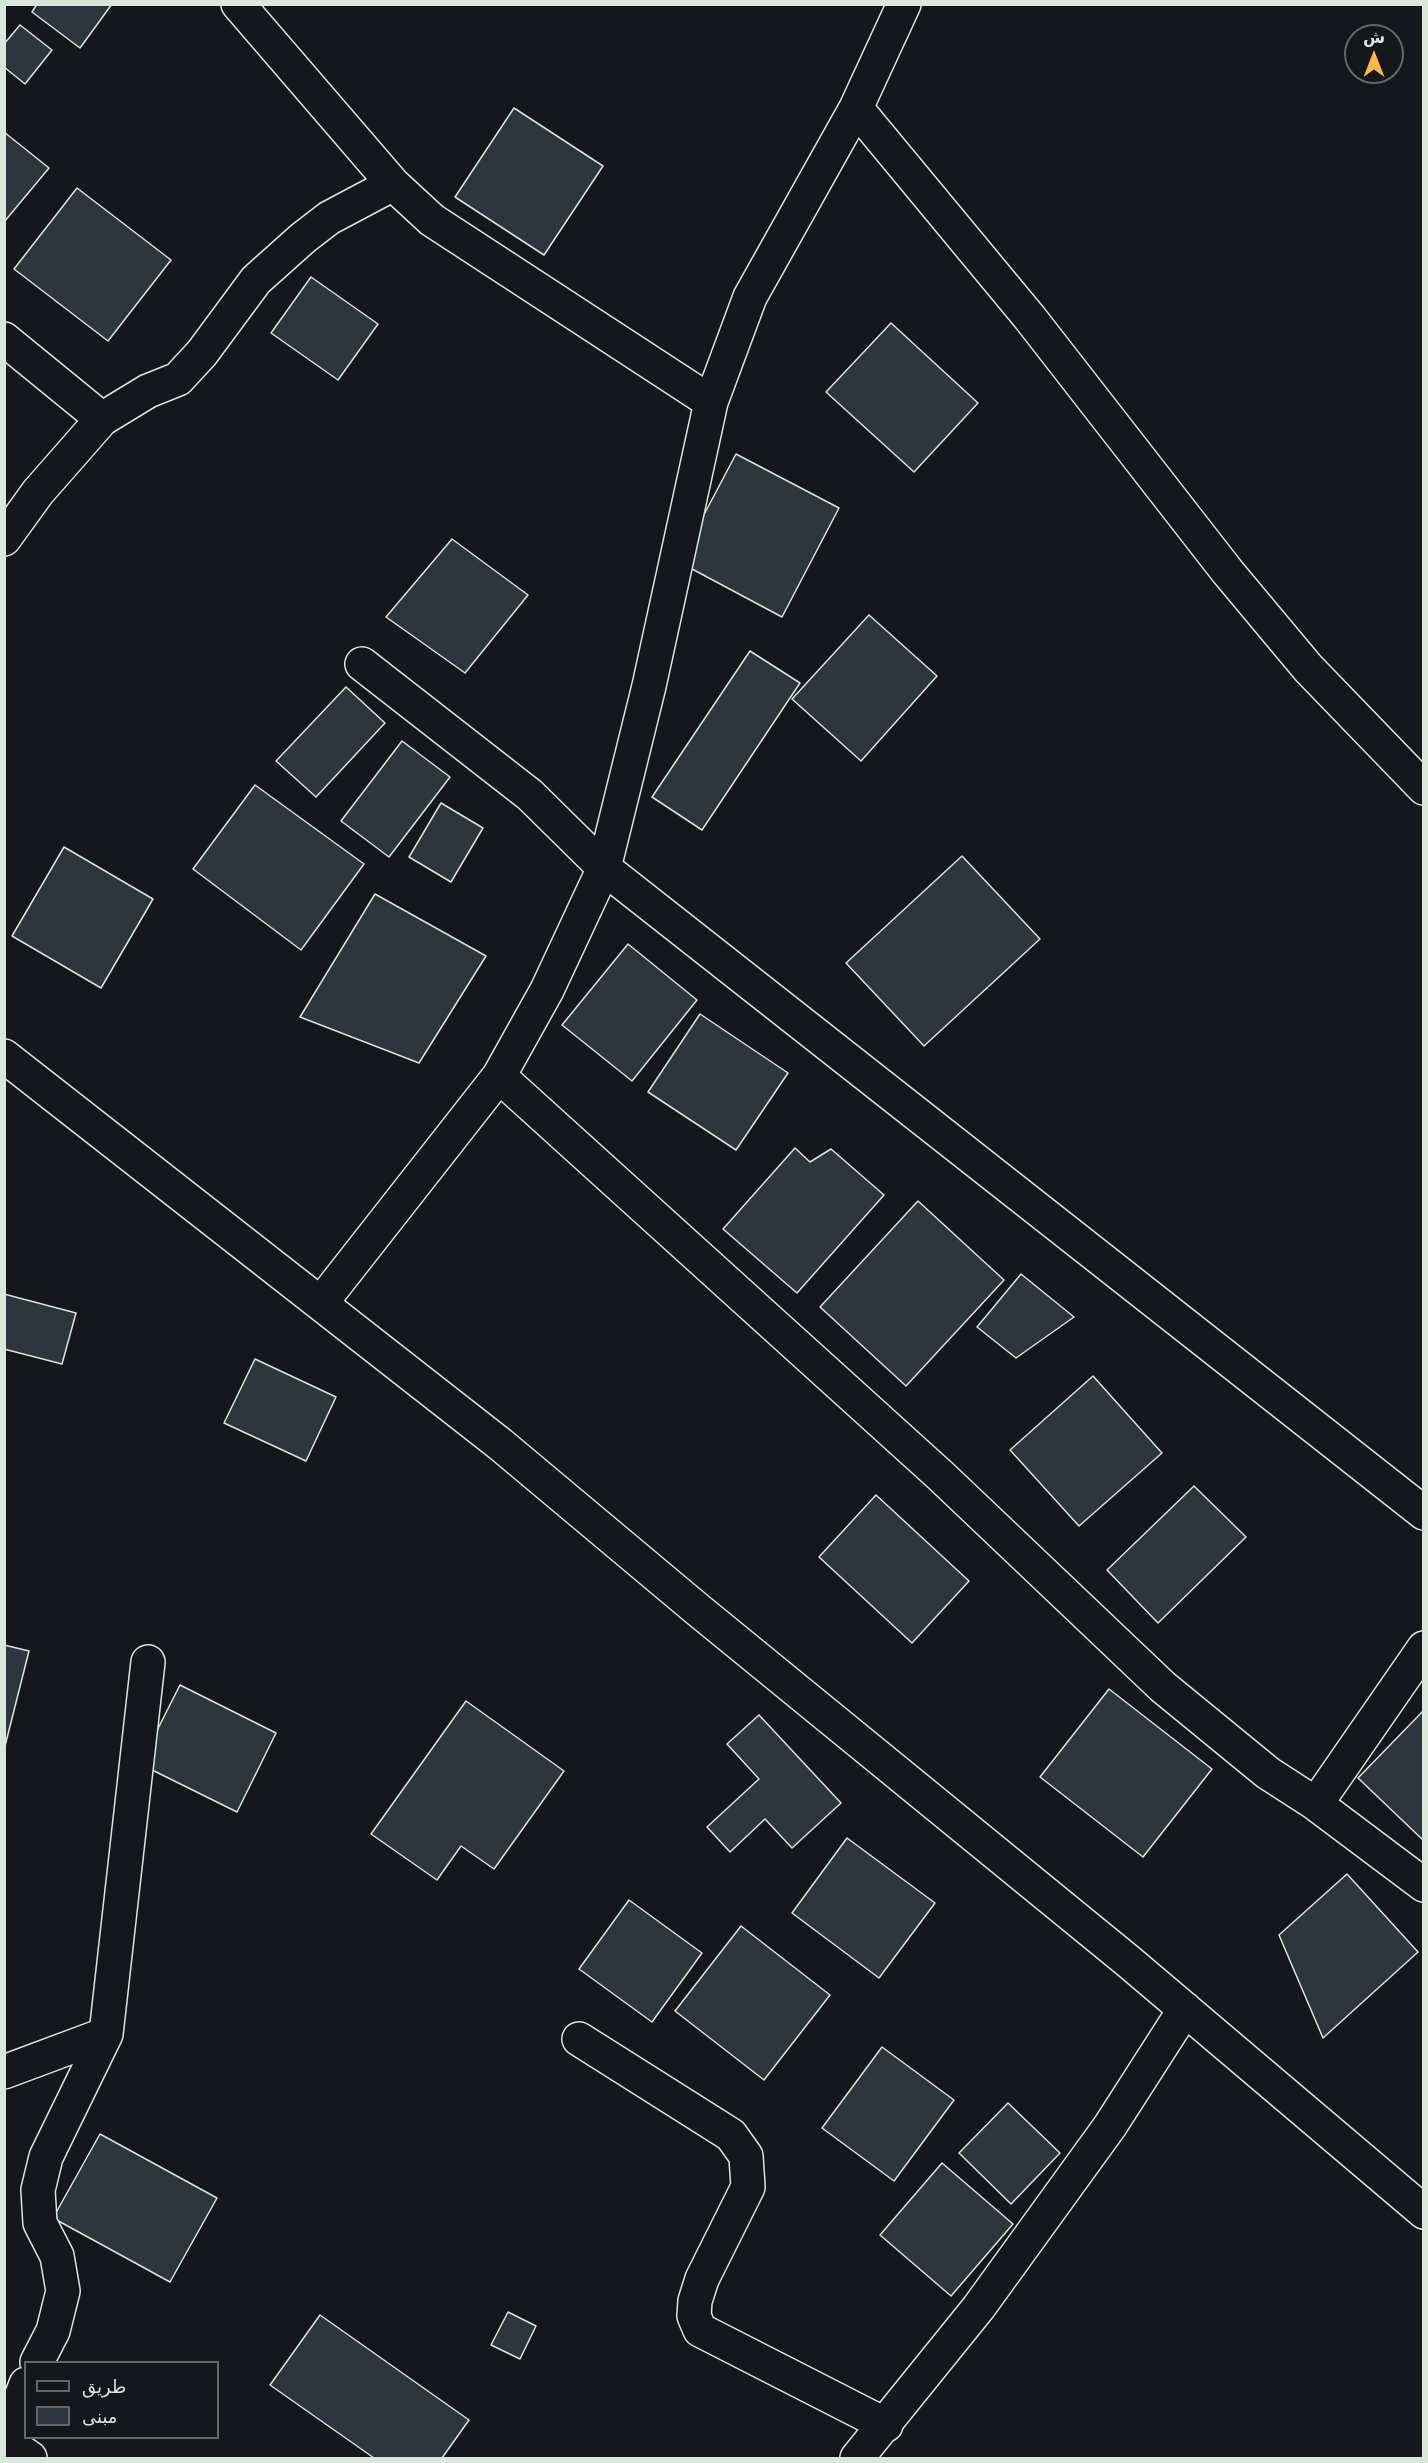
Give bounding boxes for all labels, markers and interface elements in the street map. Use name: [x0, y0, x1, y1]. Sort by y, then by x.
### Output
north arrow: [1344, 24, 1404, 84]
text: ش: [1363, 28, 1385, 47]
legend: [24, 2361, 219, 2439]
text: طريق: [82, 2376, 126, 2397]
text: مبنى: [82, 2406, 118, 2427]

